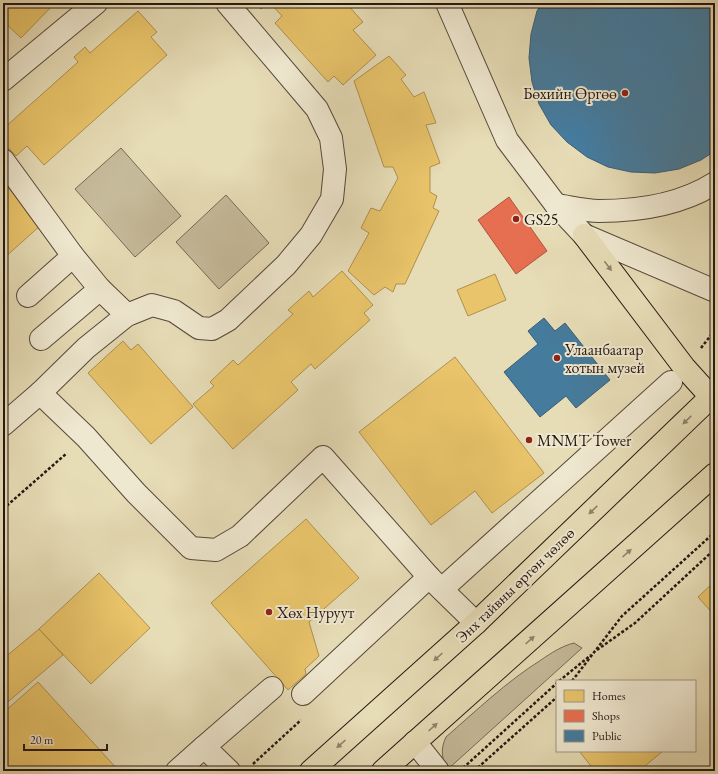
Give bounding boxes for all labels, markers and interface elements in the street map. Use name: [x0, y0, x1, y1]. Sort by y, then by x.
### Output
place label: Бөхийн Өргөө: [523, 83, 617, 104]
marker: Бөхийн Өргөө: [620, 88, 630, 98]
place label: GS25: [524, 209, 558, 230]
marker: GS25: [511, 214, 521, 224]
one-way arrow: [604, 260, 612, 271]
place label: Улаанбаатар хотын музей: [564, 339, 645, 378]
marker: Улаанбаатар хотын музей: [552, 353, 562, 363]
one-way arrow: [682, 415, 692, 425]
place label: MNMT Tower: [537, 430, 632, 451]
marker: MNMT Tower: [524, 435, 534, 445]
one-way arrow: [588, 505, 598, 515]
street label: Энх тайвны өргөн чөлөө: [451, 523, 579, 647]
one-way arrow: [622, 549, 631, 558]
place label: Хөх Нуруут: [276, 602, 355, 623]
marker: Хөх Нуруут: [264, 607, 274, 617]
one-way arrow: [525, 635, 535, 644]
one-way arrow: [433, 653, 443, 662]
legend: [556, 680, 696, 752]
text: Homes: [592, 688, 626, 704]
text: Shops: [592, 708, 620, 724]
one-way arrow: [428, 722, 438, 731]
scale bar: [24, 726, 107, 752]
text: Public: [592, 728, 622, 744]
text: 20 m: [30, 732, 54, 748]
one-way arrow: [336, 740, 346, 749]

